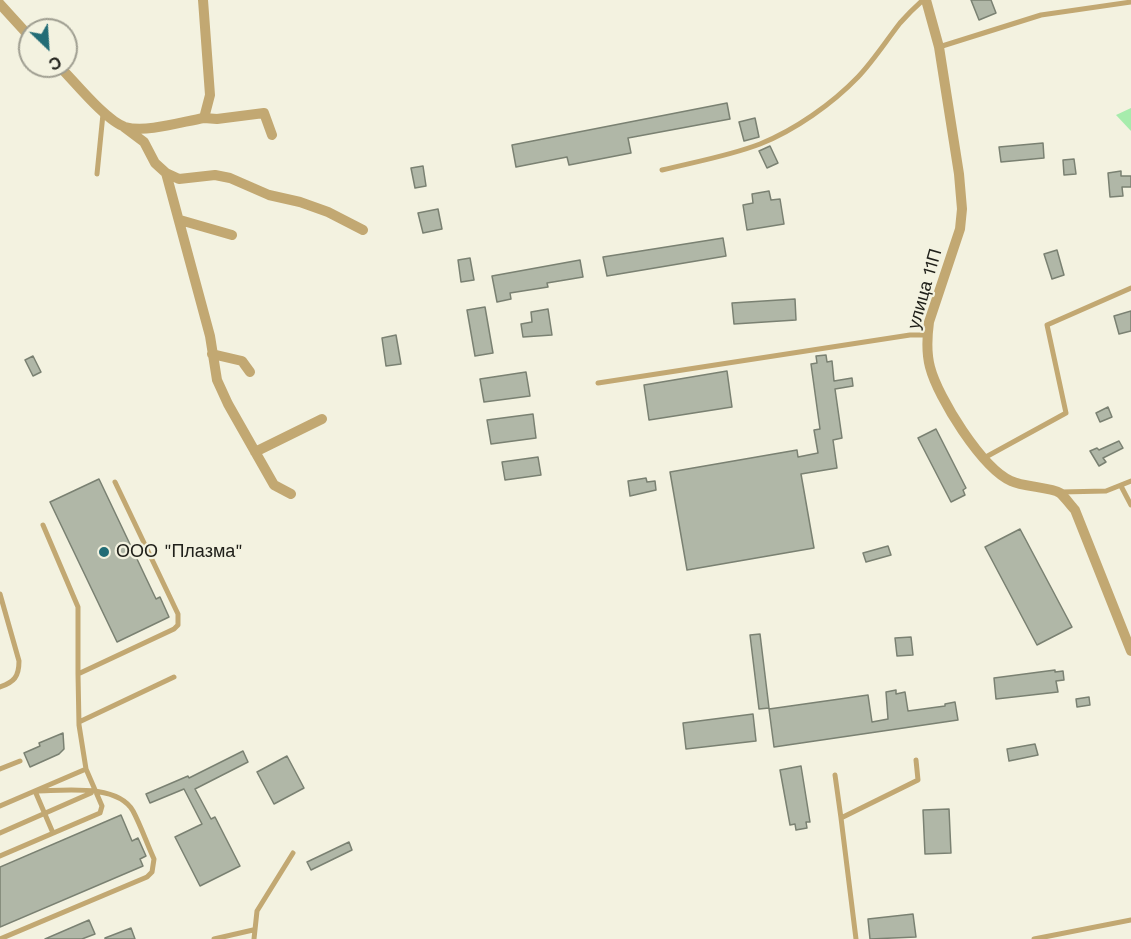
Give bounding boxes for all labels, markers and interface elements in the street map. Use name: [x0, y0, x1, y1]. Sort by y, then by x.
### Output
north arrow: [18, 18, 78, 78]
text: С: [46, 52, 64, 74]
street label: улица 11П: [903, 246, 947, 332]
place label: ООО "Плазма": [116, 541, 243, 563]
marker: ООО "Плазма": [97, 545, 111, 559]

